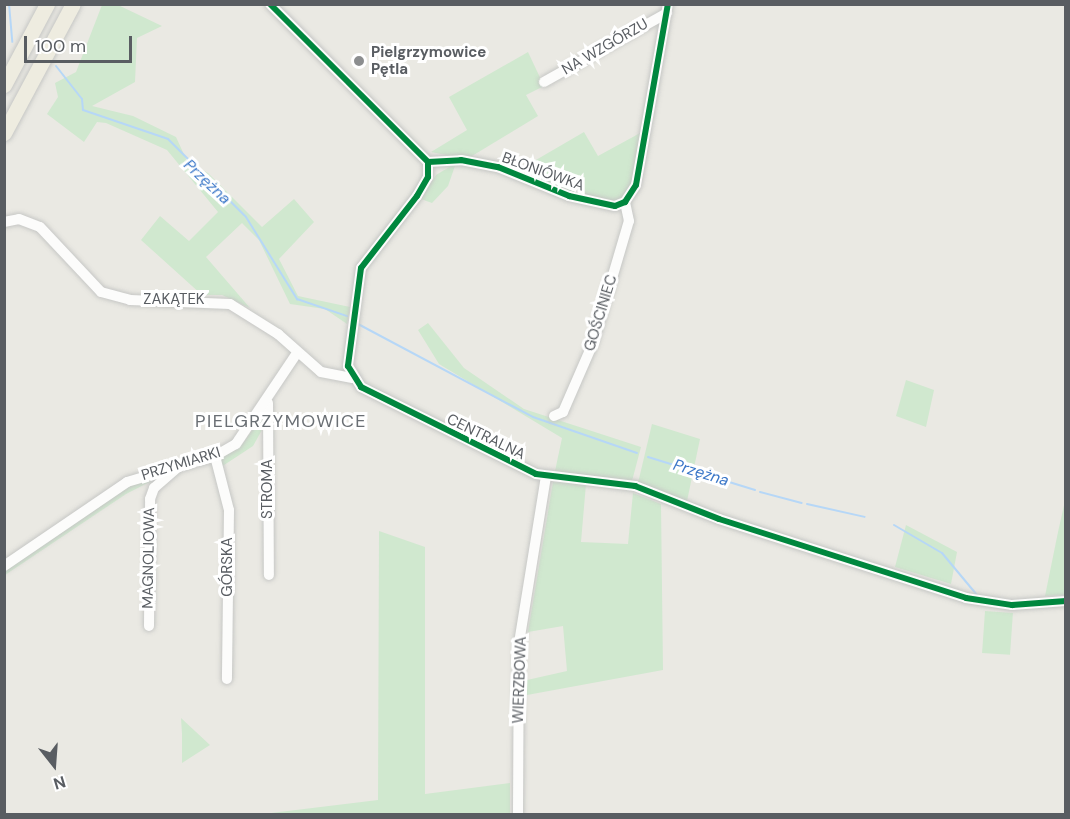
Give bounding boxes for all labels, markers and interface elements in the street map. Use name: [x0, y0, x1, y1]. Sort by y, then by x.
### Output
street label: NA WZGÓRZU: [559, 15, 651, 79]
scale bar: [27, 24, 135, 62]
text: 100 m: [35, 34, 86, 58]
place label: Pielgrzymowice Pętla: [371, 43, 486, 78]
marker: Pielgrzymowice Pętla: [352, 54, 366, 68]
street label: BŁONIÓWKA: [499, 149, 587, 195]
water label: Przężna: [180, 155, 234, 209]
street label: GOŚCINIEC: [581, 273, 621, 353]
street label: ZAKĄTEK: [143, 291, 205, 309]
district label: PIELGRZYMOWICE: [195, 410, 367, 432]
street label: CENTRALNA: [444, 410, 528, 464]
street label: PRZYMIARKI: [139, 443, 223, 485]
water label: Przężna: [671, 455, 731, 491]
street label: STROMA: [259, 459, 277, 519]
street label: MAGNOLIOWA: [139, 507, 159, 609]
street label: GÓRSKA: [219, 537, 237, 597]
street label: WIERZBOWA: [509, 636, 531, 724]
north arrow: [24, 735, 84, 795]
text: N: [51, 771, 68, 794]

